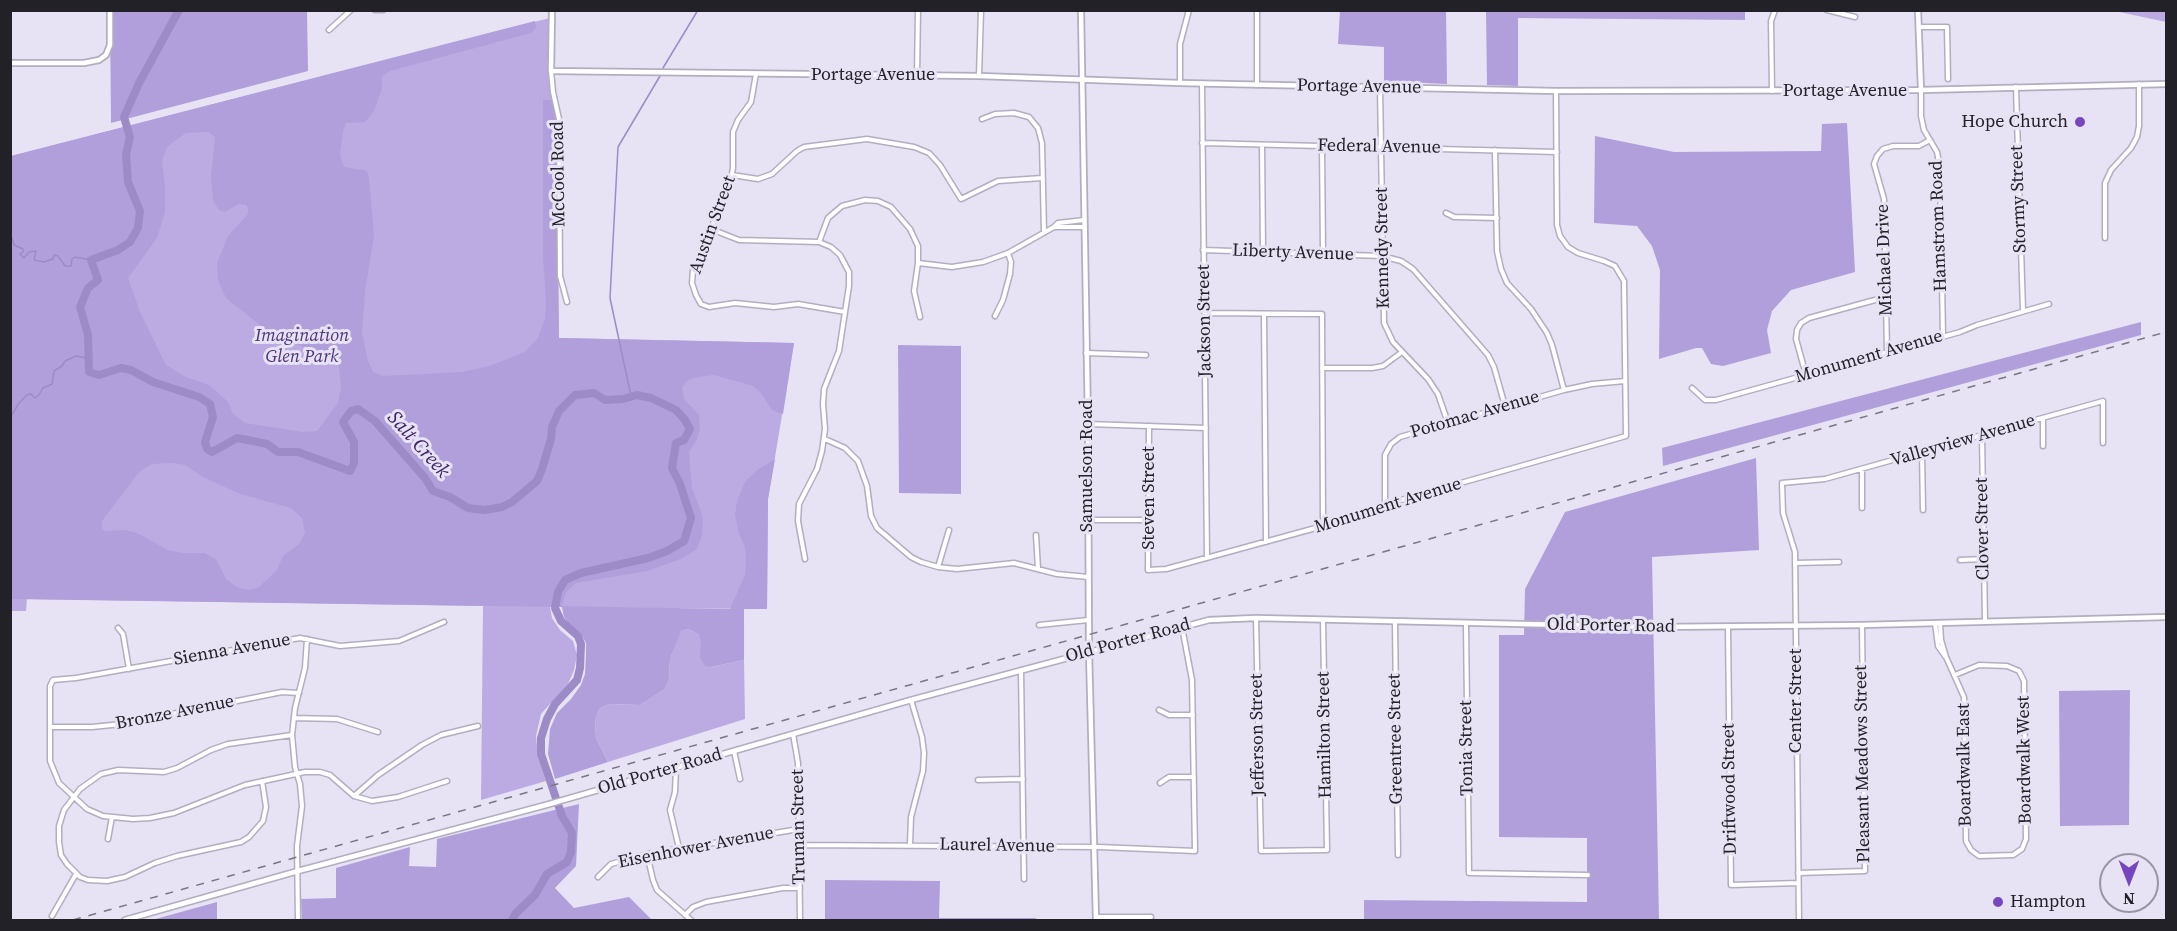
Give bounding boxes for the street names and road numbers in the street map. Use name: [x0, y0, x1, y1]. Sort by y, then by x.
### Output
street label: Portage Avenue: [811, 64, 935, 86]
street label: Portage Avenue: [1297, 75, 1421, 99]
street label: Portage Avenue: [1783, 80, 1907, 102]
street label: McCool Road: [547, 121, 571, 227]
street label: Federal Avenue: [1317, 135, 1441, 159]
street label: Stormy Street: [2006, 145, 2032, 253]
street label: Hamstrom Road: [1926, 160, 1952, 292]
street label: Austin Street: [685, 173, 741, 277]
street label: Kennedy Street: [1371, 187, 1395, 309]
street label: Michael Drive: [1872, 204, 1898, 316]
street label: Liberty Avenue: [1232, 240, 1354, 266]
street label: Jackson Street: [1193, 264, 1217, 378]
street label: Monument Avenue: [1793, 326, 1945, 388]
street label: Potomac Avenue: [1408, 386, 1542, 444]
street label: Samuelson Road: [1076, 400, 1098, 532]
street label: Valleyview Avenue: [1888, 410, 2038, 472]
street label: Steven Street: [1138, 446, 1160, 550]
street label: Monument Avenue: [1312, 473, 1464, 539]
street label: Clover Street: [1971, 477, 1995, 581]
street label: Old Porter Road: [1063, 614, 1193, 668]
street label: Old Porter Road: [1547, 614, 1675, 638]
street label: Sienna Avenue: [172, 629, 292, 671]
street label: Center Street: [1785, 649, 1807, 753]
street label: Pleasant Meadows Street: [1850, 665, 1876, 863]
street label: Hamilton Street: [1313, 671, 1337, 799]
street label: Jefferson Street: [1246, 673, 1270, 797]
street label: Greentree Street: [1384, 673, 1408, 805]
street label: Bronze Avenue: [114, 691, 236, 735]
street label: Boardwalk West: [2013, 695, 2037, 825]
street label: Tonia Street: [1455, 700, 1479, 796]
street label: Boardwalk East: [1953, 703, 1977, 827]
street label: Driftwood Street: [1718, 723, 1742, 855]
street label: Old Porter Road: [595, 744, 725, 800]
street label: Truman Street: [787, 769, 811, 885]
street label: Eisenhower Avenue: [616, 822, 776, 874]
street label: Laurel Avenue: [939, 834, 1055, 858]

